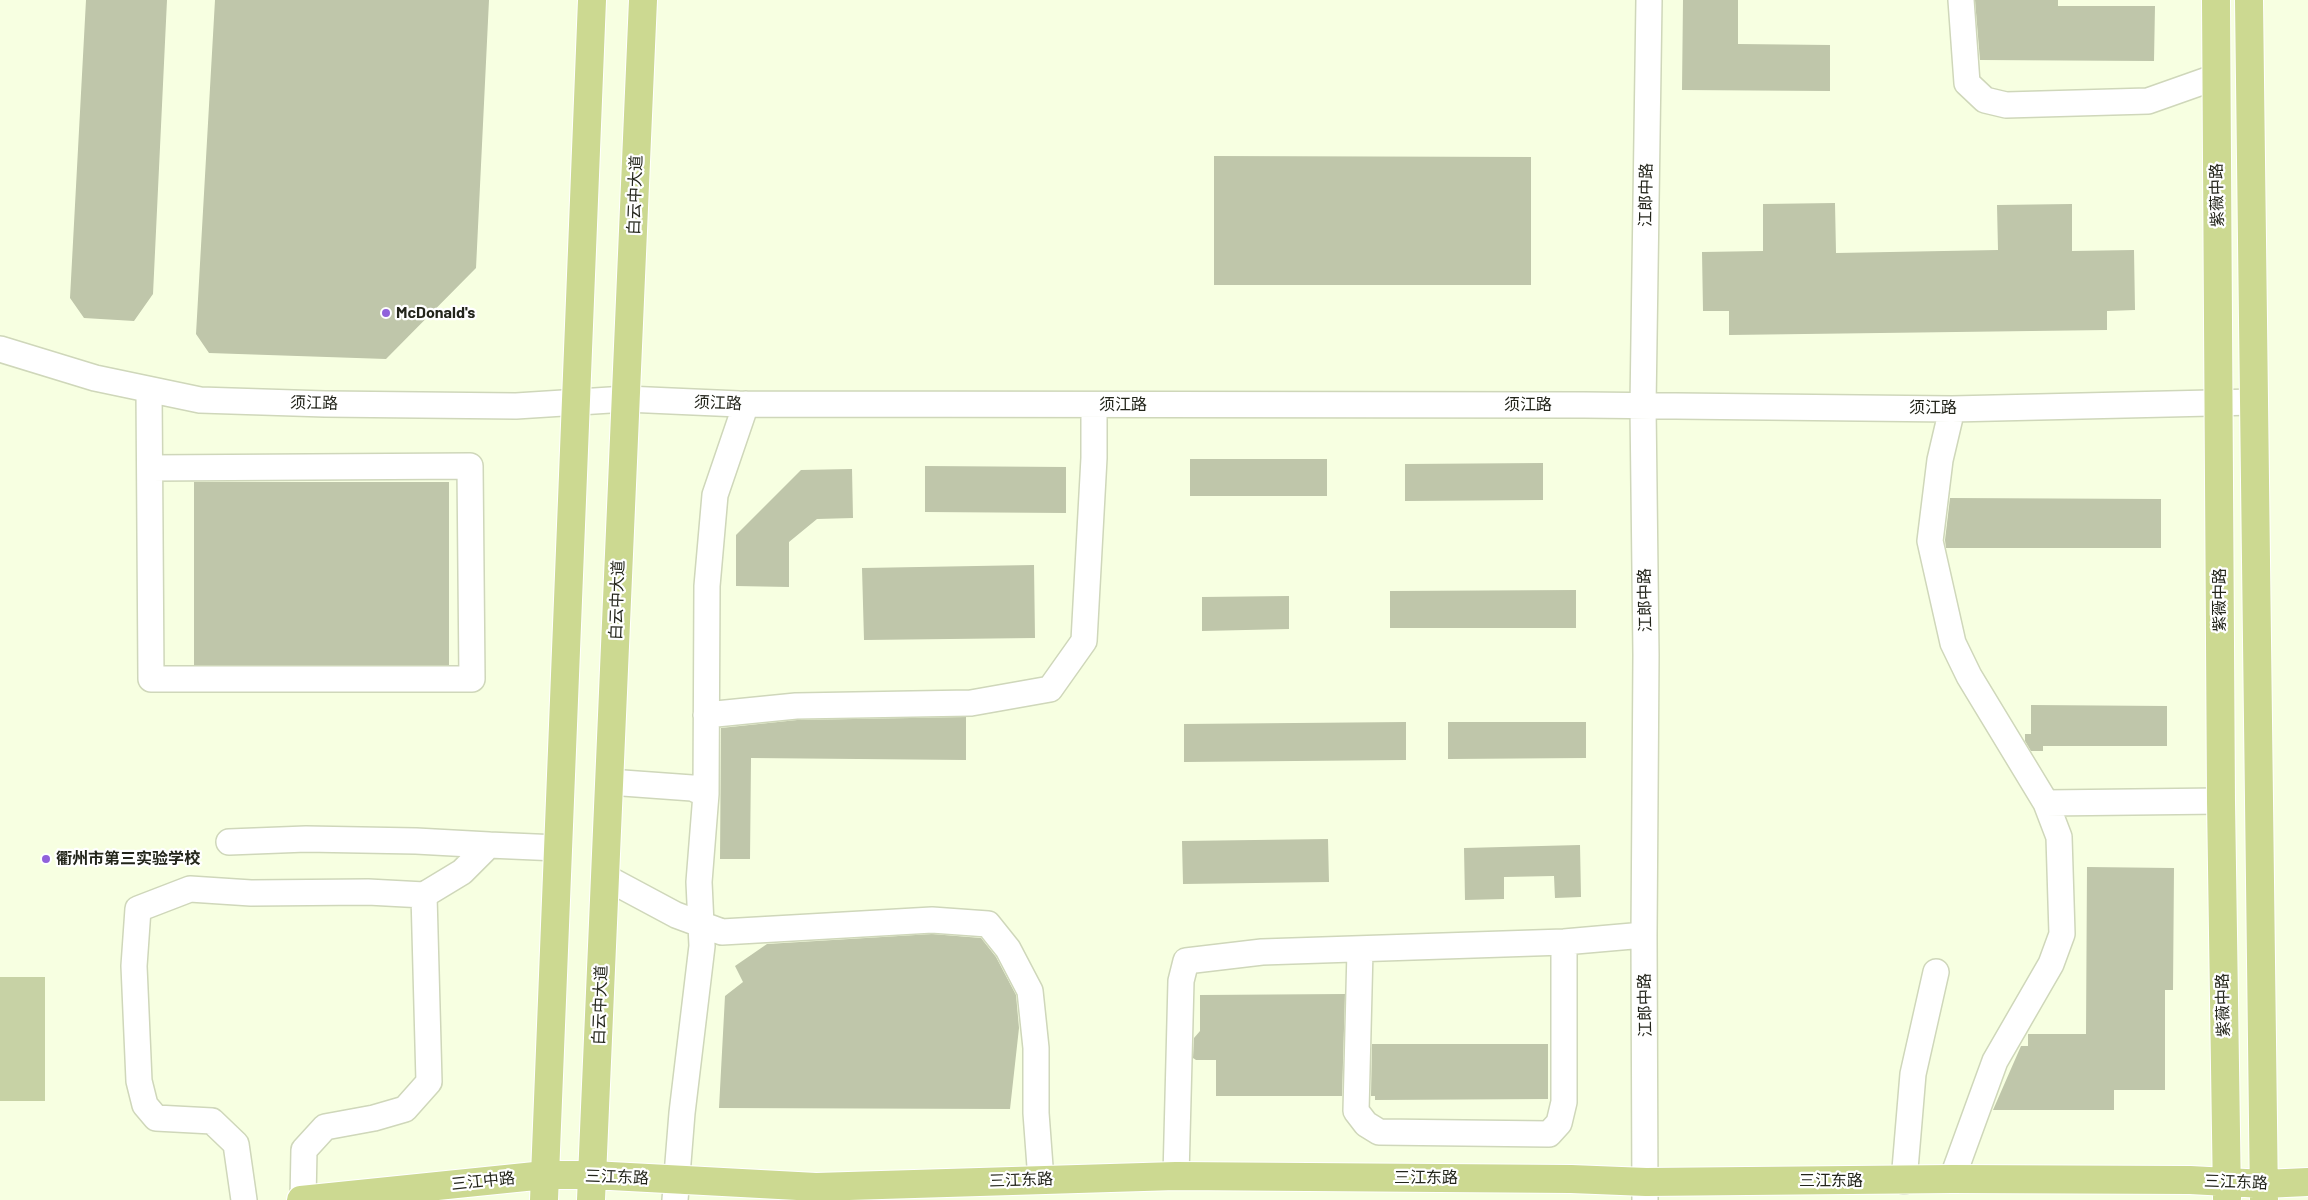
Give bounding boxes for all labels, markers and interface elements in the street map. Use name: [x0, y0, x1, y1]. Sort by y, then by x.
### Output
street label: 白云中大道: [624, 155, 646, 235]
street label: 江郎中路: [1636, 163, 1656, 227]
street label: 紫薇中路: [2207, 163, 2227, 227]
place label: McDonald's: [396, 303, 475, 323]
marker: McDonald's: [380, 307, 392, 319]
street label: 须江路: [290, 393, 338, 413]
street label: 须江路: [694, 393, 742, 413]
street label: 须江路: [1099, 395, 1147, 415]
street label: 须江路: [1504, 395, 1552, 415]
street label: 须江路: [1909, 398, 1957, 418]
street label: 白云中大道: [606, 560, 628, 640]
street label: 江郎中路: [1635, 568, 1655, 632]
street label: 紫薇中路: [2210, 568, 2230, 632]
place label: 衢州市第三实验学校: [56, 849, 200, 869]
marker: 衢州市第三实验学校: [40, 853, 52, 865]
street label: 白云中大道: [589, 965, 611, 1045]
street label: 江郎中路: [1635, 973, 1655, 1037]
street label: 紫薇中路: [2213, 973, 2233, 1037]
street label: 三江东路: [585, 1166, 649, 1188]
street label: 三江中路: [450, 1168, 516, 1194]
street label: 三江东路: [1394, 1168, 1458, 1188]
street label: 三江东路: [989, 1169, 1053, 1191]
street label: 三江东路: [1799, 1171, 1863, 1191]
street label: 三江东路: [2204, 1171, 2268, 1193]

